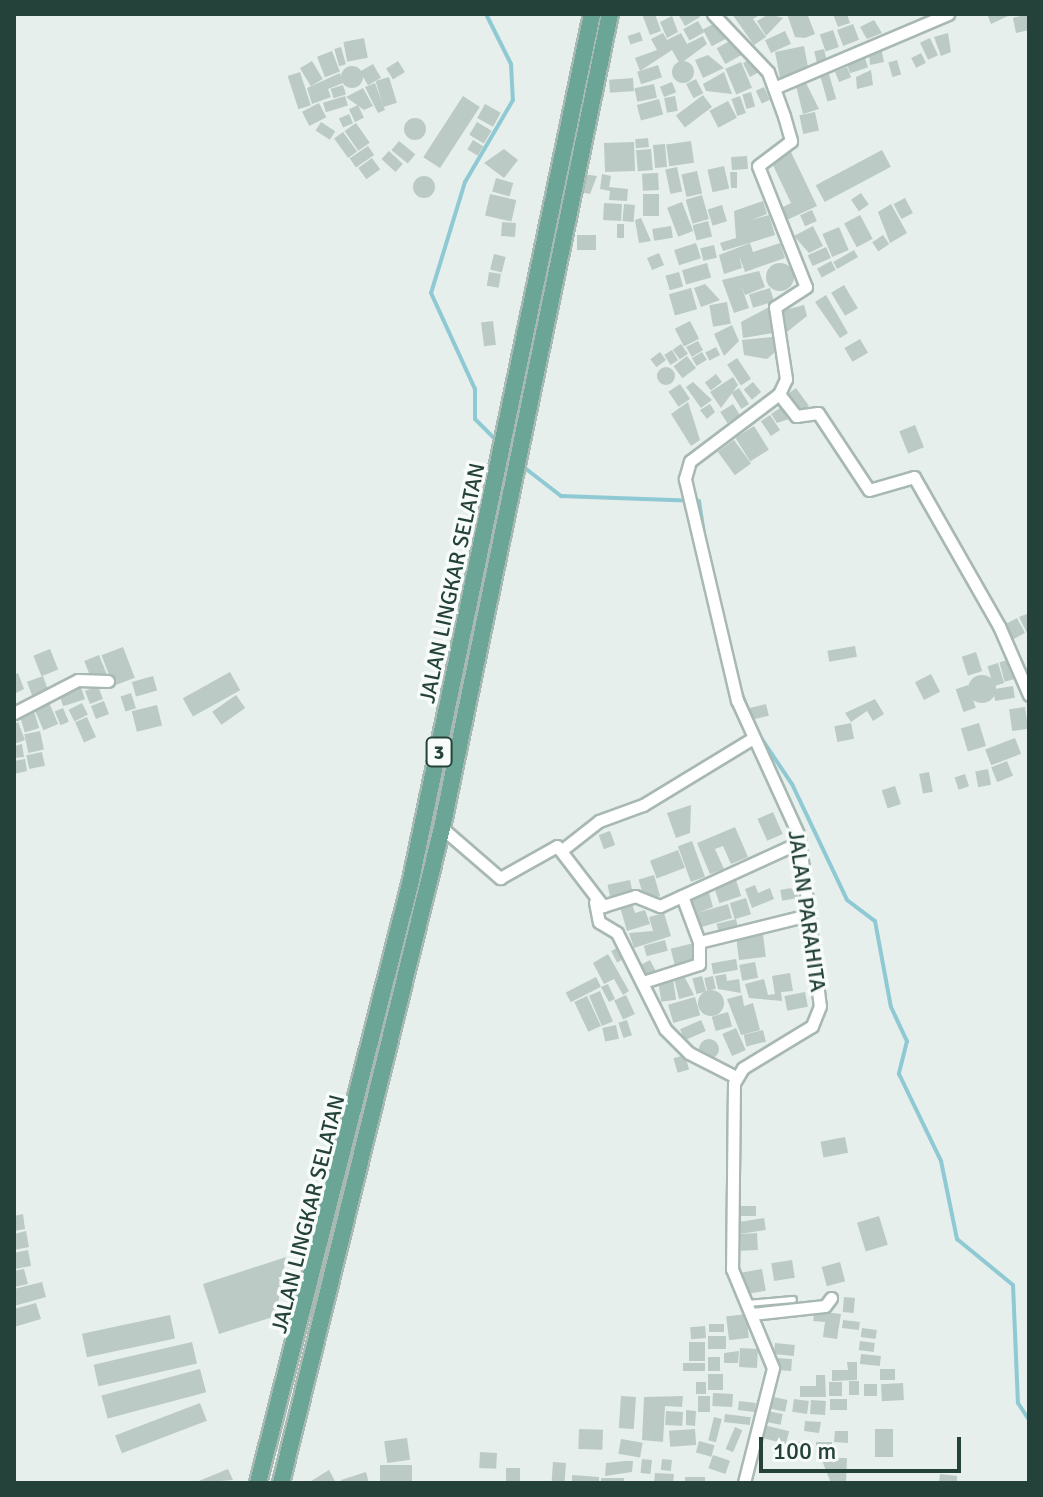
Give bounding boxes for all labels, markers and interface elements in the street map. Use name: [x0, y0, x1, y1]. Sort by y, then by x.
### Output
street label: JALAN LINGKAR SELATAN: [414, 461, 490, 705]
road number: 3: [425, 736, 453, 768]
street label: JALAN PARAHITA: [783, 829, 831, 993]
street label: JALAN LINGKAR SELATAN: [266, 1092, 350, 1336]
scale bar: [763, 1421, 965, 1471]
text: 100 m: [773, 1436, 836, 1466]

